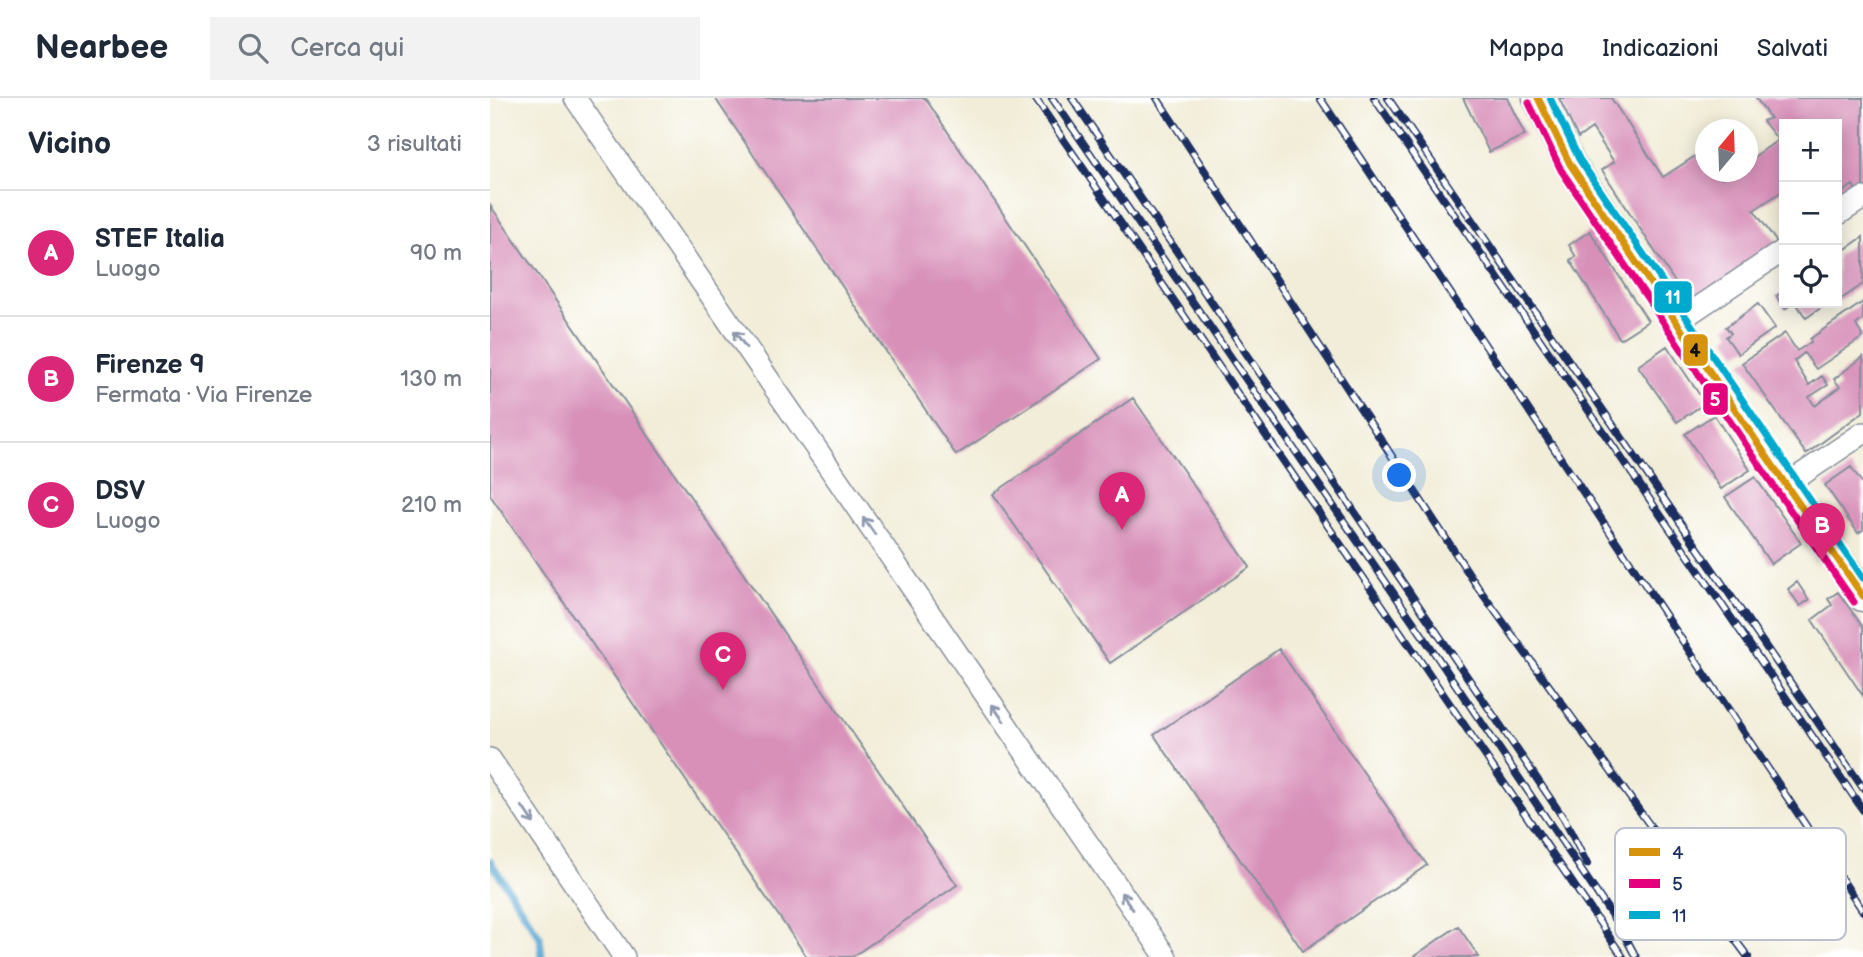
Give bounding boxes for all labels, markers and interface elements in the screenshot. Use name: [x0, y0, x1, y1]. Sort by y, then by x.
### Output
search box: [210, 17, 700, 80]
text: Nearbee: [35, 28, 168, 68]
icon: search: [234, 29, 272, 67]
text: Cerca qui: [290, 33, 404, 64]
text: Mappa: [1488, 34, 1564, 63]
text: Indicazioni: [1602, 34, 1719, 63]
text: Salvati: [1757, 34, 1828, 63]
north arrow: [1695, 119, 1758, 182]
map controls: [1779, 119, 1842, 308]
button: +: [1779, 119, 1842, 182]
text: Vicino: [28, 126, 111, 162]
text: 3 risultati: [367, 130, 462, 158]
button: −: [1779, 182, 1842, 245]
text: STEF Italia: [95, 224, 225, 255]
text: A: [44, 239, 58, 267]
text: 90 m: [410, 239, 462, 267]
button: locate: [1779, 245, 1842, 308]
text: Luogo: [95, 255, 160, 283]
line badge: 11: [1653, 280, 1693, 314]
text: 11: [1665, 287, 1681, 310]
one-way arrow: [733, 329, 747, 349]
line badge: 4: [1682, 333, 1709, 367]
text: 4: [1689, 340, 1701, 363]
text: Firenze 9: [95, 350, 205, 381]
text: B: [43, 365, 59, 393]
text: 130 m: [400, 365, 462, 393]
text: Fermata · Via Firenze: [95, 381, 312, 409]
line badge: 5: [1702, 382, 1729, 416]
text: 5: [1710, 389, 1721, 412]
your location: [1382, 458, 1416, 492]
pin: A: [1099, 472, 1145, 530]
text: DSV: [95, 476, 145, 507]
text: C: [43, 491, 59, 519]
text: 210 m: [401, 491, 462, 519]
pin: B: [1799, 503, 1845, 561]
text: Luogo: [95, 507, 160, 535]
one-way arrow: [862, 517, 876, 536]
pin: C: [700, 632, 746, 690]
one-way arrow: [991, 704, 1005, 723]
one-way arrow: [521, 805, 535, 825]
legend: [1615, 828, 1846, 940]
text: 4: [1672, 842, 1684, 865]
text: 5: [1672, 873, 1683, 896]
one-way arrow: [1120, 892, 1134, 911]
text: 11: [1672, 905, 1687, 928]

